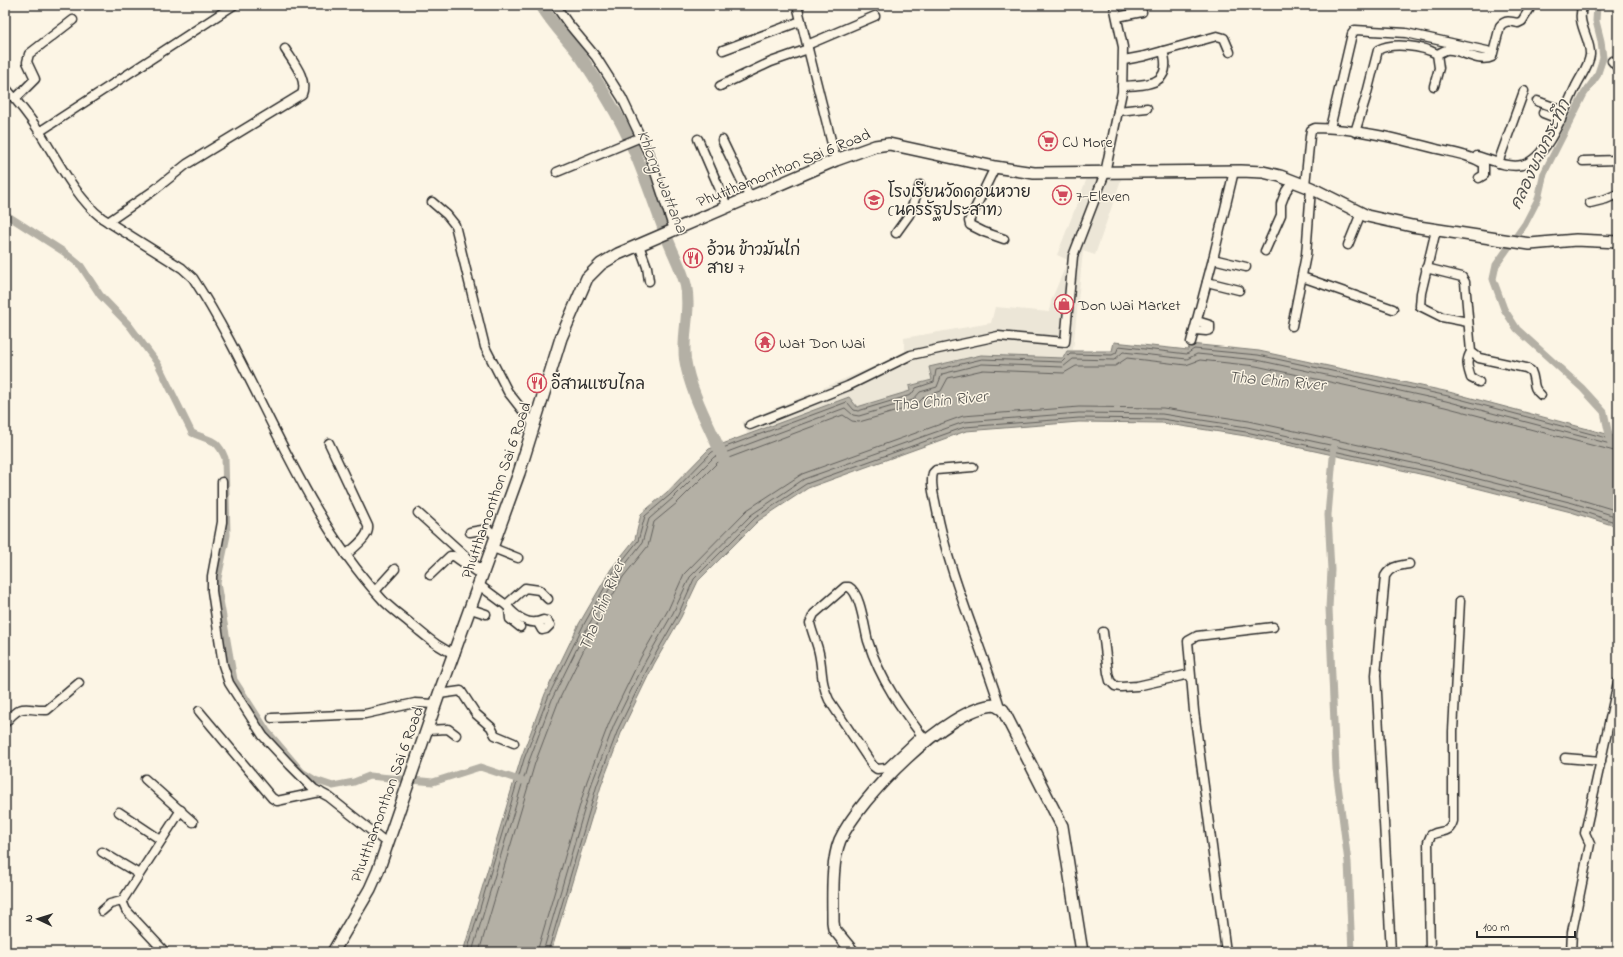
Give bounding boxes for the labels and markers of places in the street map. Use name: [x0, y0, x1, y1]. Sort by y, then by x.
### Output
supermarket icon: CJ More: [1037, 130, 1059, 152]
place label: CJ More: [1062, 131, 1114, 155]
place label: โรงเรียนวัดดอนหวาย (นครรัฐประสาท): [888, 180, 1031, 223]
supermarket icon: 7-Eleven: [1051, 184, 1073, 206]
place label: 7-Eleven: [1076, 185, 1130, 209]
school or university icon: โรงเรียนวัดดอนหวาย (นครรัฐประสาท): [863, 189, 885, 211]
place label: อ้วน ข้าวมันไก่ สาย 7: [707, 238, 800, 281]
restaurant icon: อ้วน ข้าวมันไก่ สาย 7: [682, 247, 704, 269]
shop icon: Don Wai Market: [1053, 293, 1075, 315]
place label: Don Wai Market: [1077, 294, 1181, 318]
temple icon: Wat Don Wai: [754, 331, 776, 353]
place label: Wat Don Wai: [779, 332, 865, 356]
restaurant icon: อีสานแซบไกล: [526, 372, 548, 394]
place label: อีสานแซบไกล: [551, 372, 645, 397]

